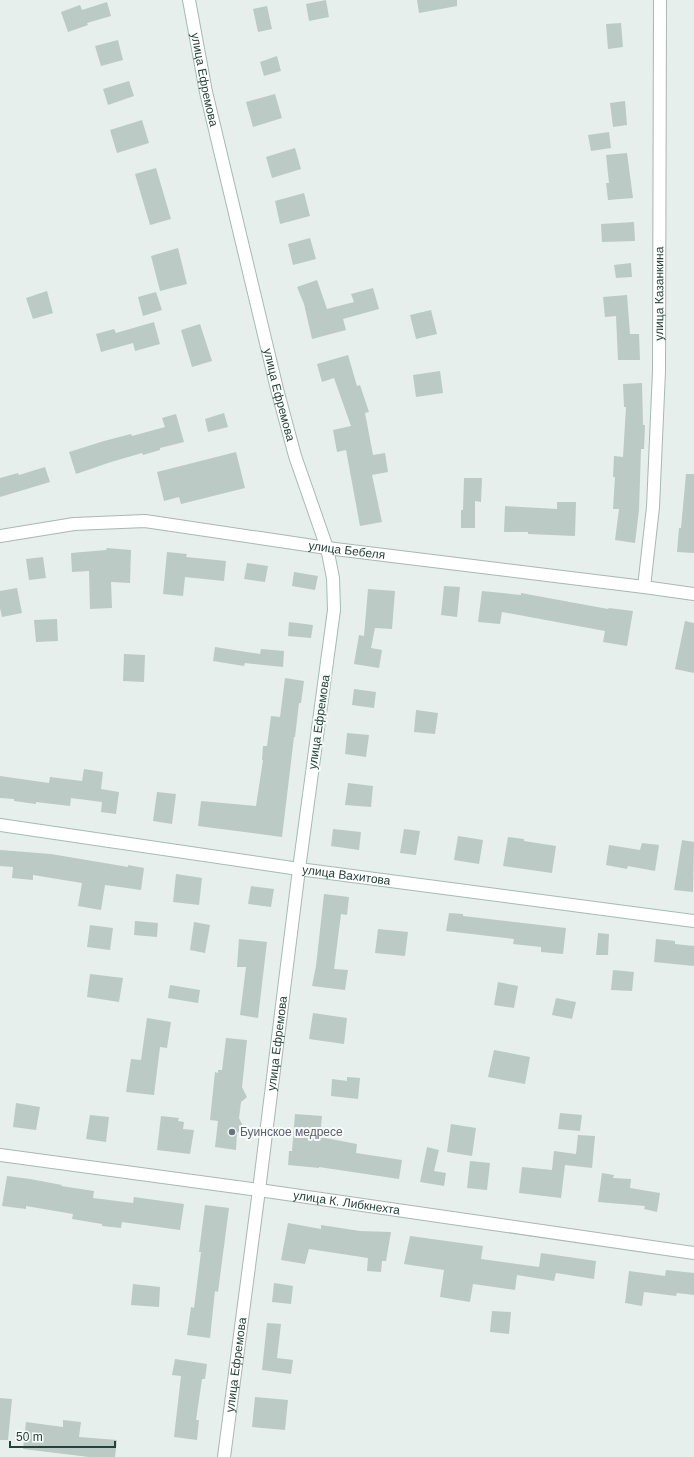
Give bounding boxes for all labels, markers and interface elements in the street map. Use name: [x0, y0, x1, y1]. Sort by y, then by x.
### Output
street label: улица Ефремова: [188, 31, 221, 128]
street label: улица Казанкина: [652, 246, 666, 341]
street label: улица Ефремова: [261, 347, 298, 443]
street label: улица Бебеля: [307, 538, 386, 562]
street label: улица Ефремова: [305, 673, 333, 770]
street label: улица Вахитова: [301, 863, 392, 888]
street label: улица Ефремова: [264, 995, 290, 1092]
place label: Буинское медресе: [240, 1125, 343, 1139]
marker: Буинское медресе: [227, 1127, 237, 1137]
street label: улица К. Либкнехта: [292, 1188, 401, 1217]
street label: улица Ефремова: [223, 1316, 249, 1413]
scale bar: [10, 1423, 115, 1449]
text: 50 m: [16, 1430, 43, 1444]

